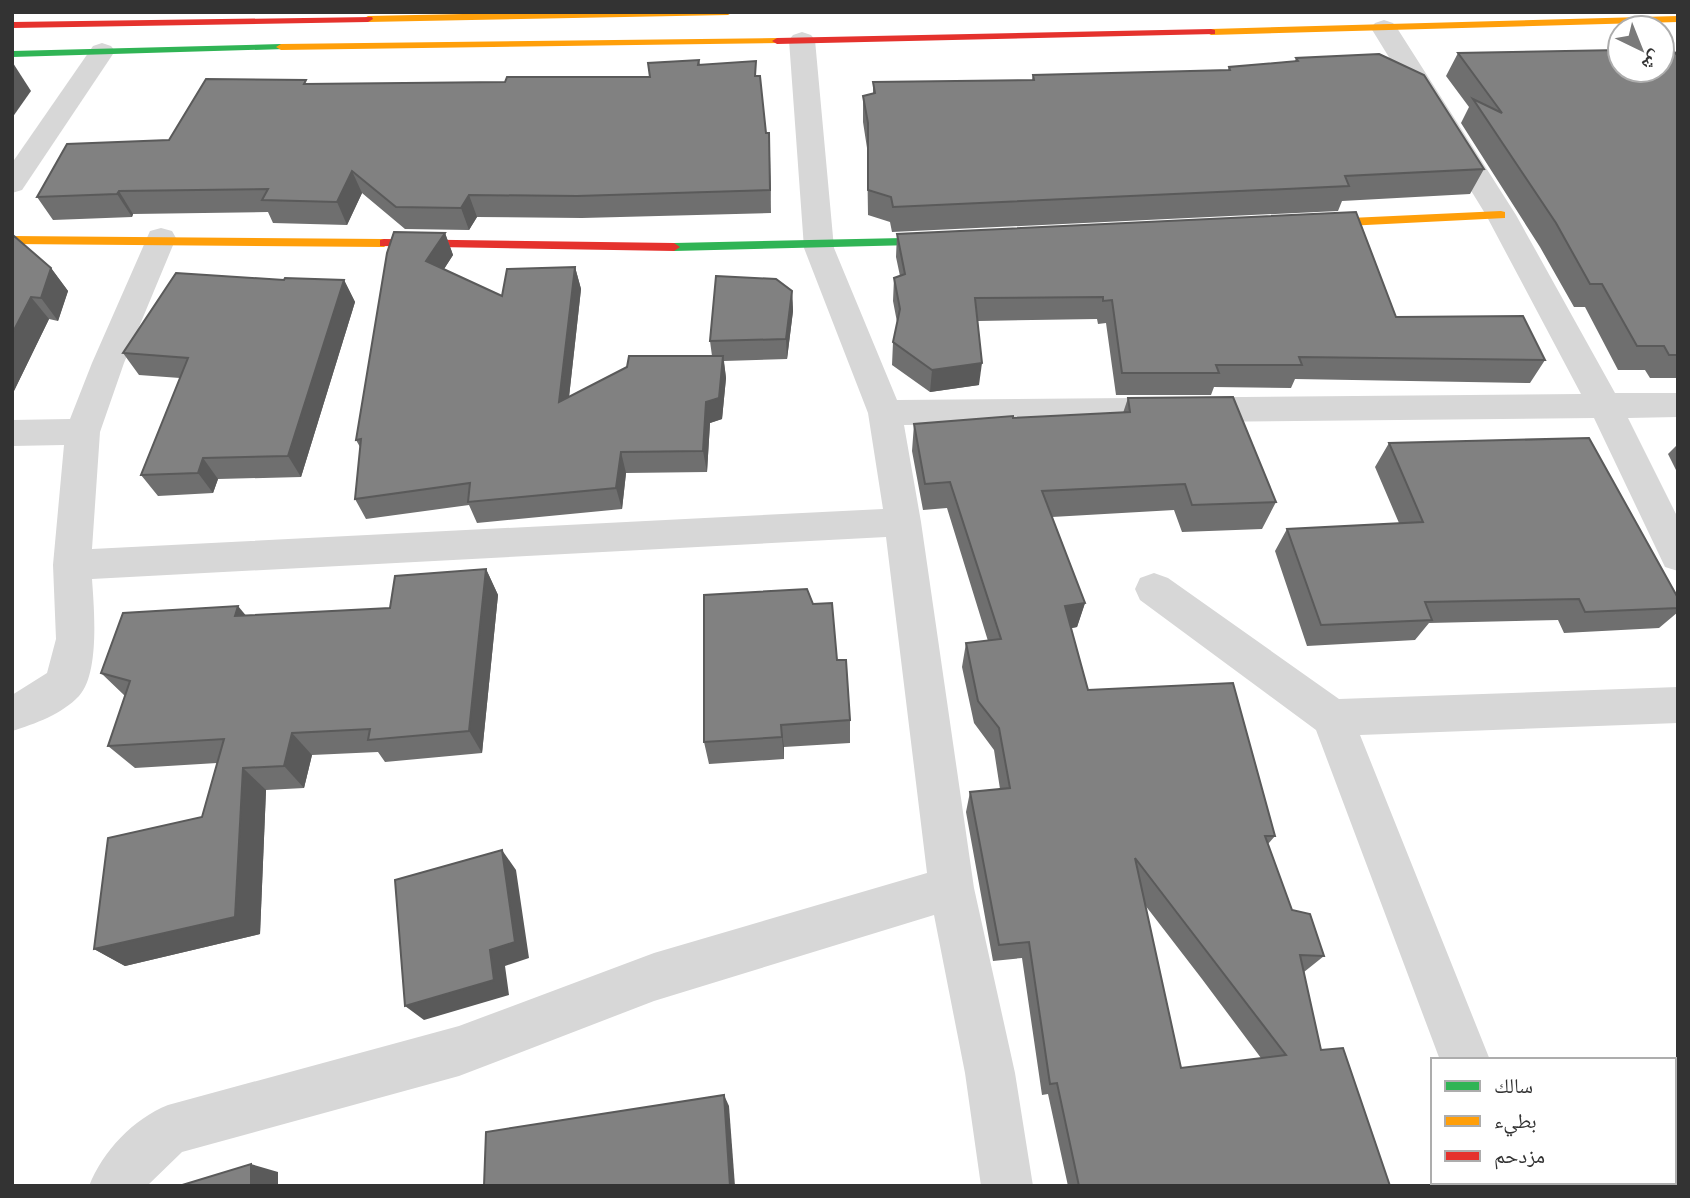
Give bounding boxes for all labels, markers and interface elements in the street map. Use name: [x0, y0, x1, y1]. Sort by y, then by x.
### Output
north arrow: [1606, 14, 1676, 84]
text: ش: [1637, 46, 1668, 77]
legend: [1431, 1058, 1676, 1184]
text: سالك: [1494, 1072, 1533, 1099]
text: بطيء: [1494, 1107, 1537, 1137]
text: مزدحم: [1494, 1142, 1545, 1170]

